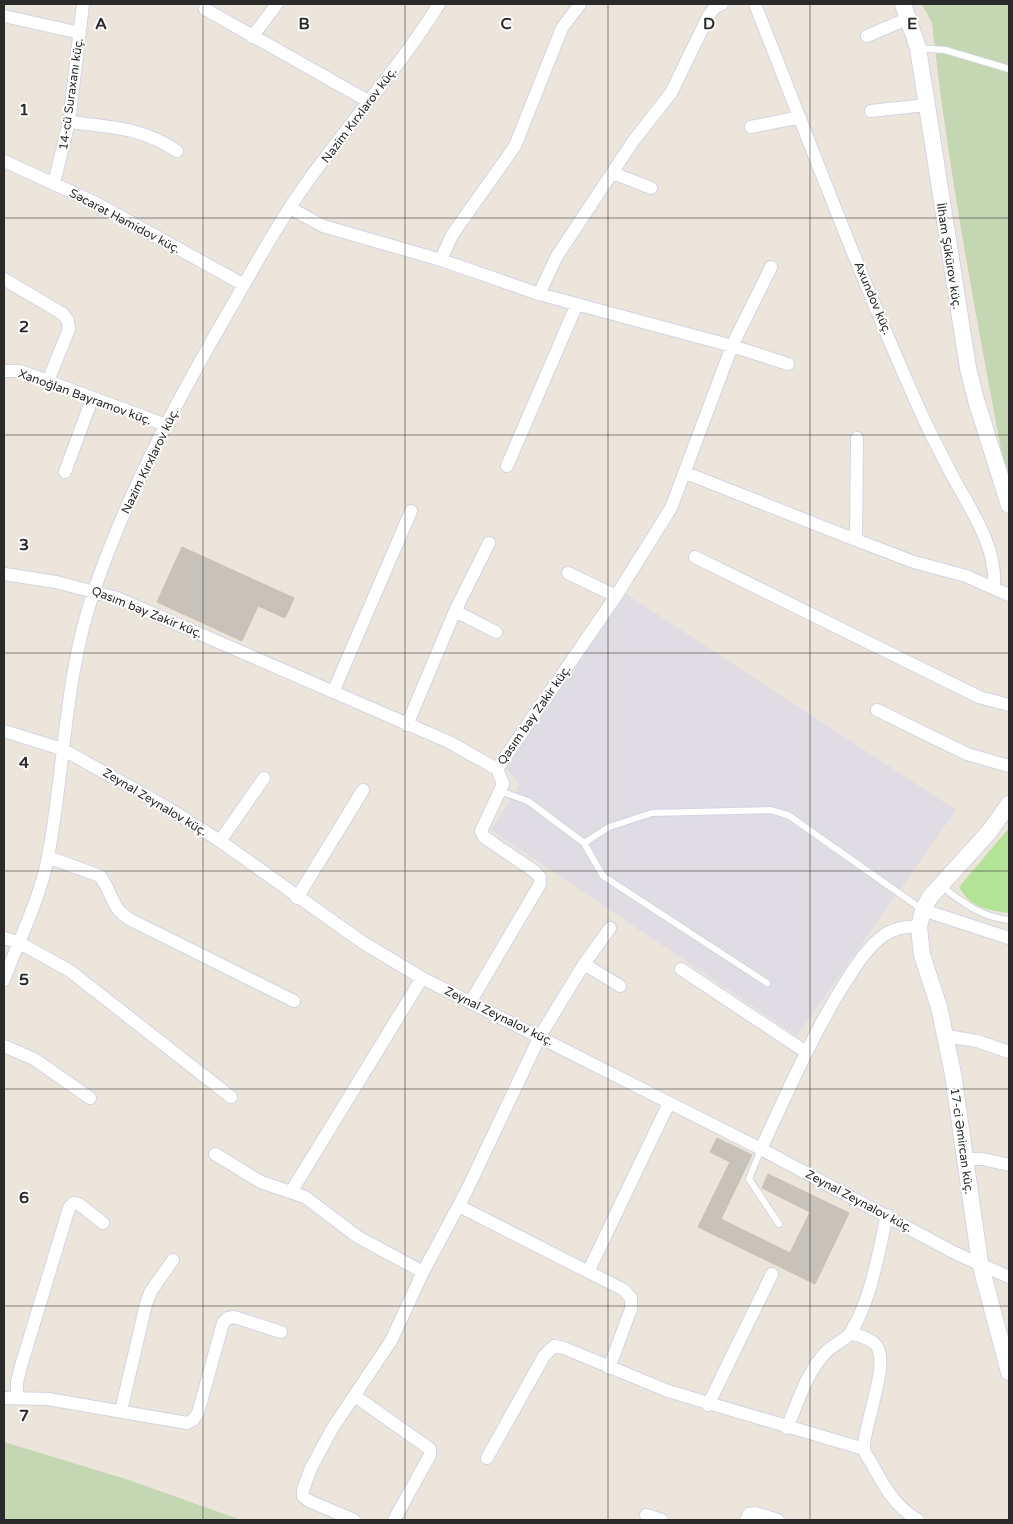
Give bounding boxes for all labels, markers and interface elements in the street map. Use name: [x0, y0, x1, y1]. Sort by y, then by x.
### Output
text: A: [95, 14, 107, 34]
text: B: [298, 14, 310, 34]
text: C: [500, 14, 512, 34]
text: D: [703, 14, 715, 34]
text: E: [907, 14, 917, 34]
street label: 14-cü Suraxanı küç.: [56, 37, 86, 151]
street label: Nazim Kırxlarov küç.: [319, 65, 399, 165]
text: 1: [19, 100, 29, 120]
street label: Səcarət Həmidov küç.: [67, 186, 183, 256]
street label: İlham Şükürov küç.: [934, 202, 964, 310]
street label: Axundov küç.: [851, 260, 895, 336]
text: 2: [19, 317, 29, 337]
street label: Xanoğlan Bayramov küç.: [16, 366, 154, 428]
street label: Nazim Kırxlarov küç.: [118, 406, 182, 516]
text: 3: [19, 535, 29, 555]
street label: Qasım bəy Zakir küç.: [90, 583, 204, 641]
street label: Qasım bəy Zakir küç.: [494, 663, 574, 767]
text: 4: [19, 753, 29, 773]
street label: Zeynal Zeynalov küç.: [100, 765, 210, 839]
text: 5: [19, 970, 29, 990]
street label: Zeynal Zeynalov küç.: [442, 984, 556, 1048]
street label: 17-ci Əmircan küç.: [948, 1087, 976, 1195]
street label: Zeynal Zeynalov küç.: [803, 1167, 915, 1235]
text: 6: [19, 1188, 29, 1208]
text: 7: [19, 1406, 29, 1426]

